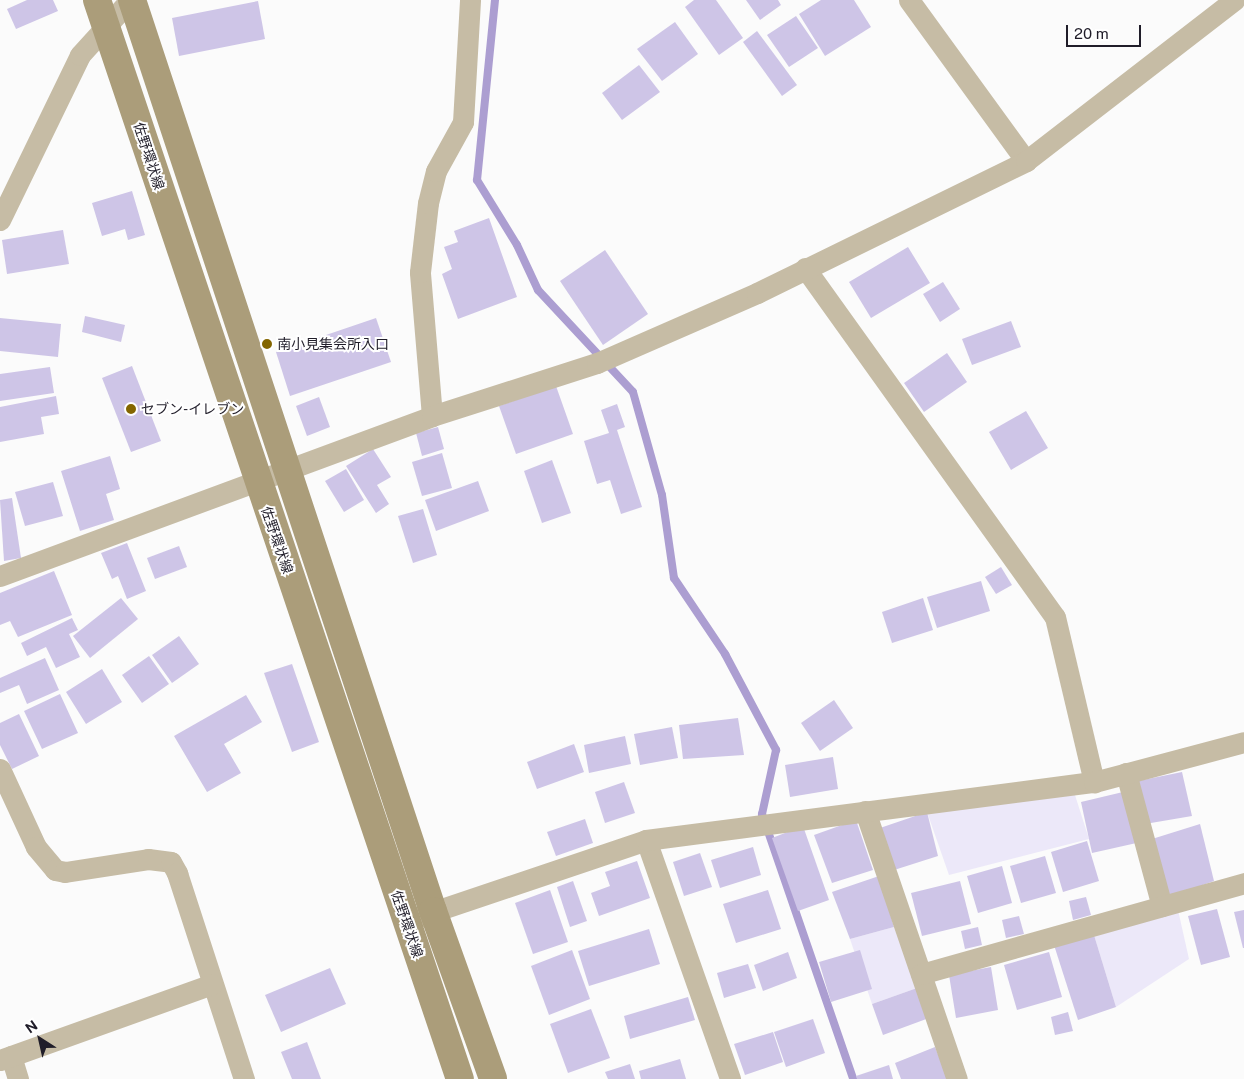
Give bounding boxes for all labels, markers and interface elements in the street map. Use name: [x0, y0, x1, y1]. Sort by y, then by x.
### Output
scale bar: [1069, 15, 1144, 47]
text: 20 m: [1074, 25, 1109, 42]
street label: 佐野環状線: [130, 120, 168, 192]
place label: 南小見集会所入口: [277, 336, 389, 352]
marker: 南小見集会所入口: [261, 338, 273, 350]
place label: セブン-イレブン: [141, 401, 244, 417]
marker: セブン-イレブン: [125, 403, 137, 415]
street label: 佐野環状線: [258, 504, 296, 576]
street label: 佐野環状線: [388, 888, 426, 960]
north arrow: [15, 1014, 65, 1064]
text: N: [22, 1017, 40, 1036]

